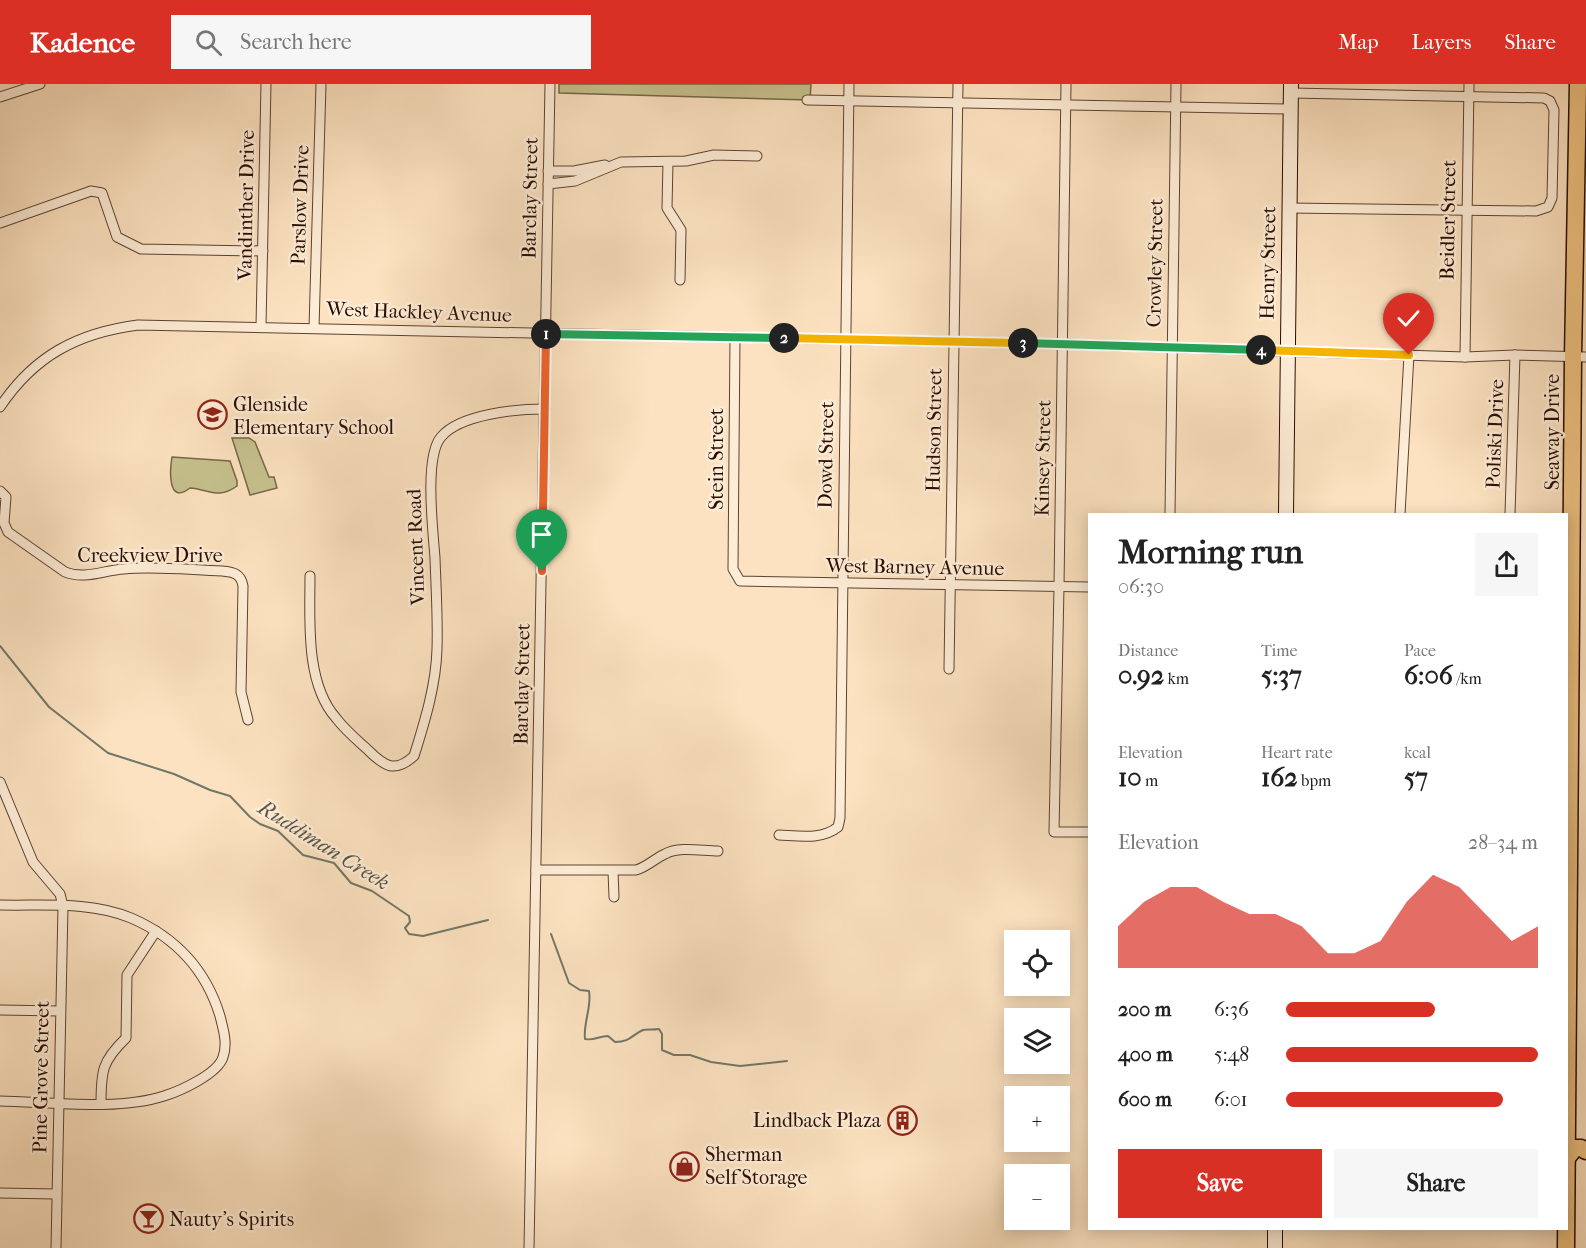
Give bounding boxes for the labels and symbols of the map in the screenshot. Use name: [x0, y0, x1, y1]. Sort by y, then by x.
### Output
street label: Vandinther Drive: [233, 129, 259, 282]
street label: Barclay Street: [517, 137, 543, 259]
street label: Parslow Drive: [286, 144, 314, 265]
street label: Beidler Street: [1435, 160, 1461, 280]
street label: Crowley Street: [1142, 198, 1168, 328]
street label: Henry Street: [1256, 206, 1280, 320]
pin: [1383, 293, 1434, 355]
street label: West Hackley Avenue: [325, 297, 512, 327]
pin: 1: [531, 319, 561, 349]
pin: 2: [769, 323, 799, 353]
pin: 3: [1008, 328, 1038, 358]
pin: 4: [1246, 335, 1276, 365]
street label: Hudson Street: [921, 368, 947, 492]
street label: Seaway Drive: [1541, 374, 1564, 490]
street label: Poliski Drive: [1482, 379, 1508, 489]
place label: Glenside Elementary School: [233, 393, 395, 439]
school or university icon: Glenside Elementary School: [196, 399, 228, 431]
street label: Kinsey Street: [1030, 399, 1056, 517]
street label: Dowd Street: [814, 401, 838, 509]
street label: Stein Street: [705, 408, 728, 510]
street label: Vincent Road: [402, 487, 430, 607]
pin: [516, 509, 567, 571]
street label: Creekview Drive: [77, 544, 223, 567]
street label: West Barney Avenue: [825, 554, 1004, 580]
street label: Barclay Street: [509, 623, 535, 745]
water label: Ruddiman Creek: [253, 794, 394, 895]
street label: Pine Grove Street: [28, 1001, 54, 1153]
building icon: Lindback Plaza: [886, 1104, 918, 1136]
place label: Lindback Plaza: [753, 1109, 882, 1132]
place label: Sherman Self Storage: [705, 1143, 807, 1189]
shop icon: Sherman Self Storage: [668, 1150, 700, 1182]
bar icon: Nauty's Spirits: [132, 1203, 164, 1235]
place label: Nauty's Spirits: [169, 1208, 294, 1231]

